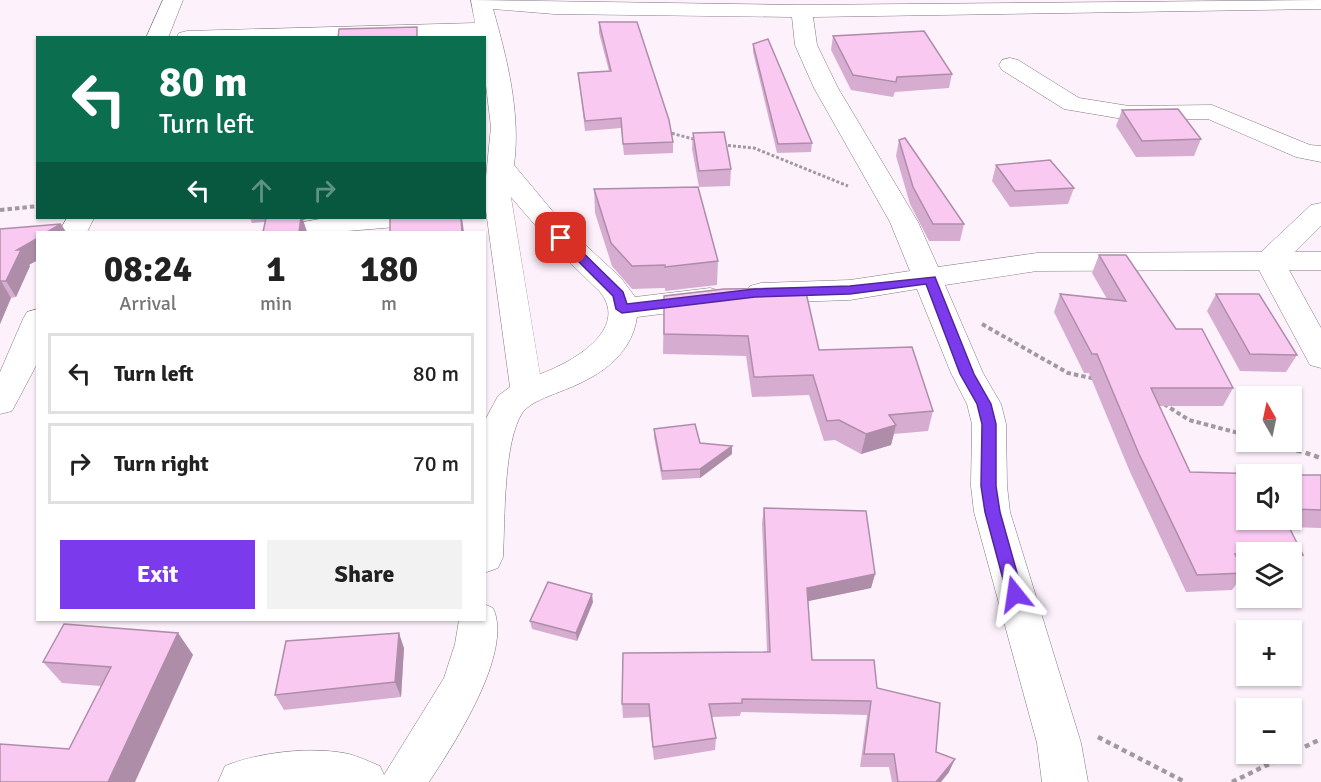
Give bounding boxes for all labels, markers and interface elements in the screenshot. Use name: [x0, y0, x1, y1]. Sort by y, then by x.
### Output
text: 80 m: [159, 57, 248, 108]
icon: left: [60, 60, 138, 138]
text: Turn left: [159, 108, 254, 141]
icon: left: [182, 174, 215, 207]
icon: ahead: [245, 174, 278, 207]
icon: right: [308, 174, 341, 207]
pin: [535, 212, 586, 263]
icon: arrive: [544, 221, 577, 254]
text: 08:24: [104, 247, 192, 292]
text: 1: [266, 247, 286, 292]
text: 180: [360, 247, 418, 292]
text: Arrival: [119, 291, 177, 316]
text: min: [260, 291, 292, 316]
text: m: [381, 291, 397, 316]
icon: left: [63, 357, 96, 390]
text: Turn left: [114, 360, 194, 387]
text: 80 m: [413, 360, 459, 387]
north arrow: [1236, 386, 1302, 452]
map controls: [1236, 386, 1302, 764]
icon: right: [63, 447, 96, 480]
text: Turn right: [114, 450, 209, 477]
text: 70 m: [413, 450, 459, 477]
button: sound: [1236, 464, 1302, 530]
button: Exit: [60, 540, 255, 609]
button: Share: [267, 540, 462, 609]
button: layers: [1236, 542, 1302, 608]
position arrow: [983, 562, 1047, 626]
button: +: [1236, 620, 1302, 686]
button: −: [1236, 698, 1302, 764]

